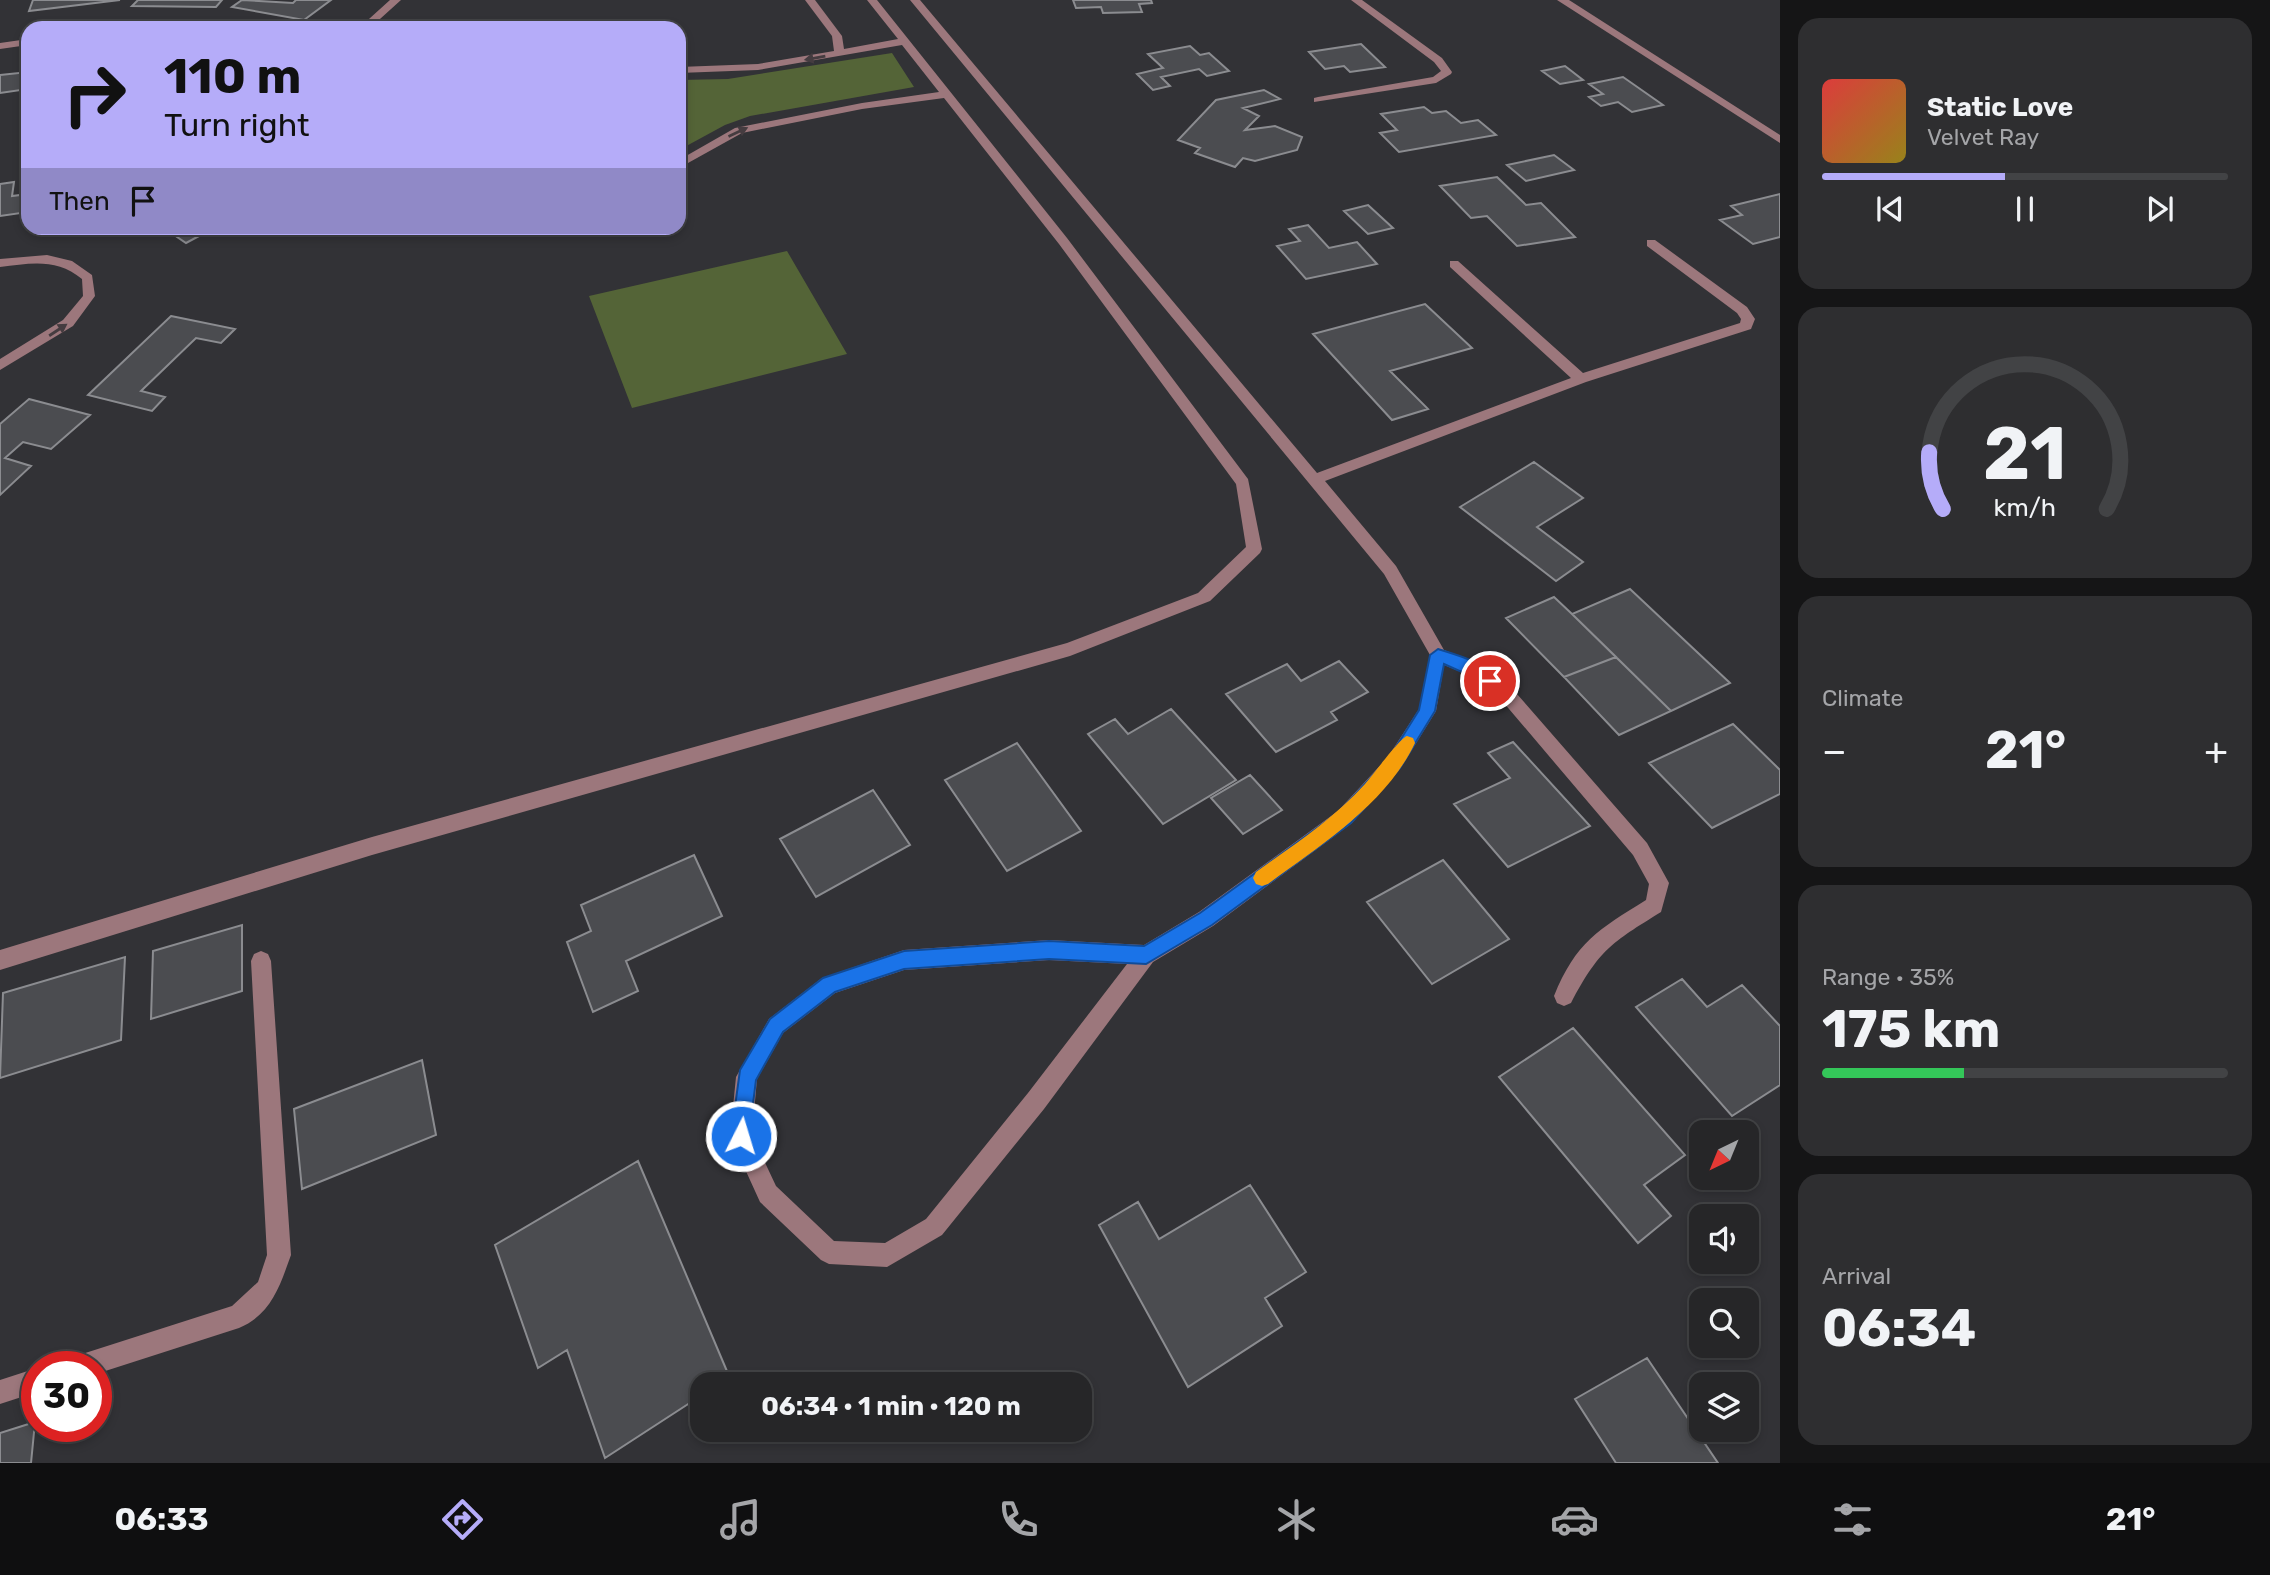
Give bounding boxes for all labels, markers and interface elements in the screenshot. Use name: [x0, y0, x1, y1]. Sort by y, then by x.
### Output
text: 110 m: [164, 47, 301, 105]
icon: right: [49, 49, 140, 140]
one-way arrow: [804, 53, 826, 64]
text: Static Love: [1927, 92, 2073, 123]
text: Turn right: [164, 106, 309, 144]
text: Velvet Ray: [1927, 123, 2039, 151]
one-way arrow: [728, 126, 748, 138]
icon: arrive: [124, 182, 162, 220]
text: Then: [49, 186, 110, 217]
icon: previous: [1871, 190, 1909, 228]
icon: pause: [2006, 190, 2044, 228]
icon: next: [2141, 190, 2179, 228]
one-way arrow: [48, 323, 68, 336]
text: 21: [1983, 411, 2067, 497]
text: km/h: [1994, 492, 2056, 521]
pin: [1460, 651, 1520, 711]
icon: arrive: [1471, 662, 1509, 700]
text: Climate: [1822, 684, 1903, 712]
text: 21°: [1985, 719, 2066, 781]
text: −: [1822, 728, 1847, 774]
text: +: [2204, 728, 2228, 774]
text: Range · 35%: [1822, 963, 1954, 991]
text: 175 km: [1822, 998, 2000, 1060]
position arrow: [704, 1099, 778, 1173]
north arrow: [1689, 1120, 1759, 1190]
map controls: [1689, 1120, 1759, 1442]
button: sound: [1689, 1204, 1759, 1274]
text: Arrival: [1822, 1262, 1891, 1290]
button: search: [1689, 1288, 1759, 1358]
text: 06:34: [1822, 1297, 1976, 1359]
speed limit sign: 30: [21, 1351, 112, 1442]
button: layers: [1689, 1372, 1759, 1442]
text: 06:34 · 1 min · 120 m: [761, 1391, 1021, 1422]
icon: directions: [438, 1495, 487, 1544]
icon: music: [716, 1495, 765, 1544]
icon: phone: [994, 1495, 1043, 1544]
icon: climate: [1272, 1495, 1321, 1544]
icon: car: [1550, 1495, 1599, 1544]
icon: filters: [1828, 1495, 1877, 1544]
text: 06:33: [115, 1500, 209, 1538]
text: 21°: [2106, 1500, 2155, 1538]

